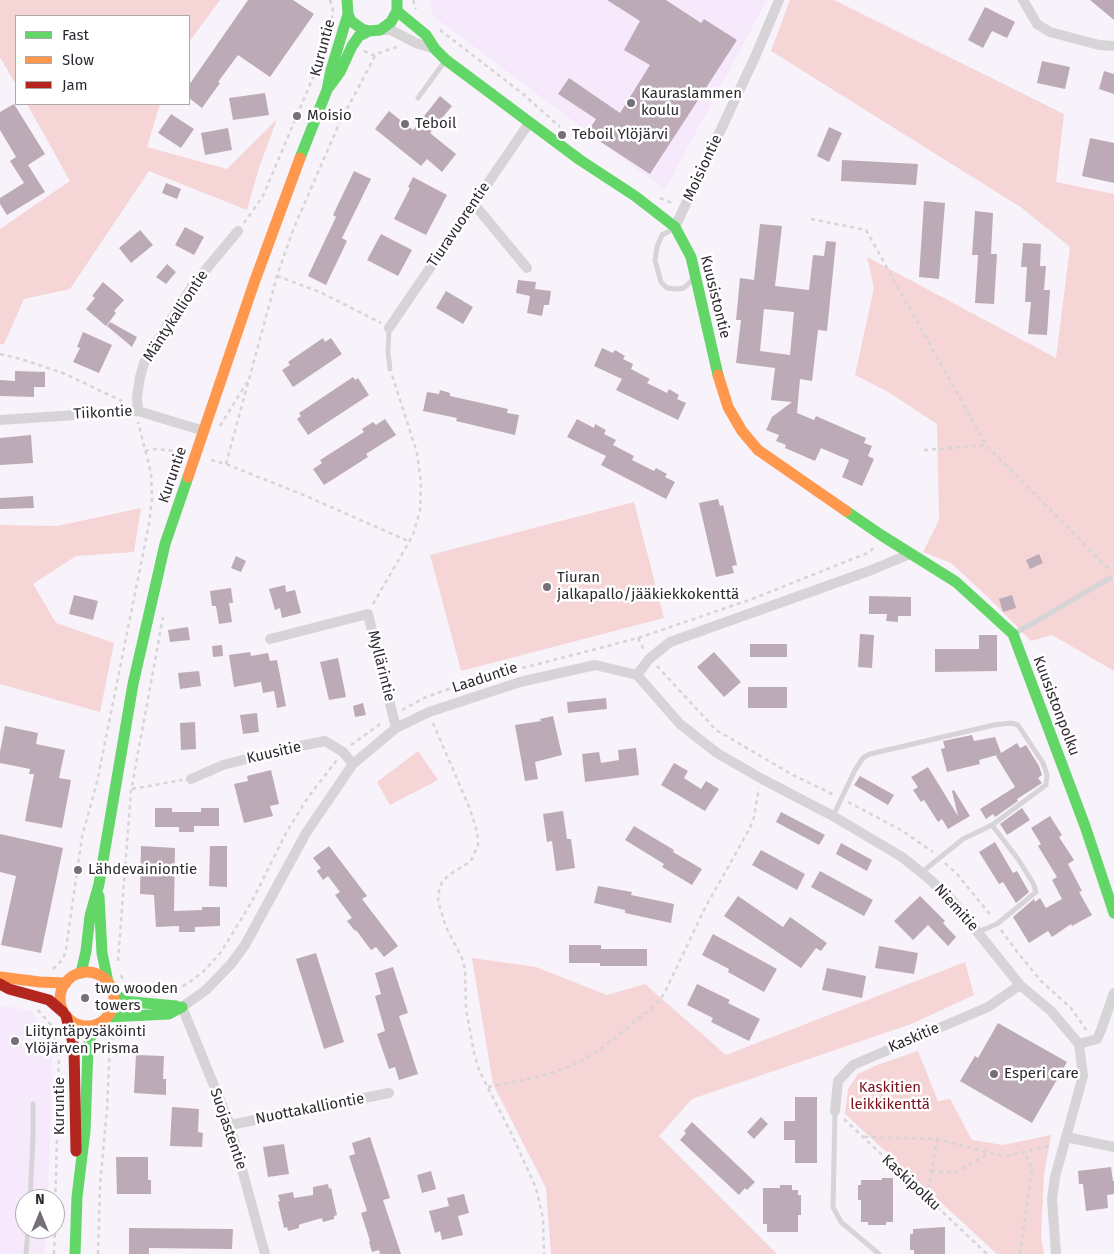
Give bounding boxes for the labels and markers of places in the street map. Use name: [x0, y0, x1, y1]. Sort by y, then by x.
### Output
place label: Kauraslammen koulu: [641, 85, 742, 120]
marker: Kauraslammen koulu: [625, 97, 637, 109]
place label: Moisio: [307, 107, 352, 125]
marker: Moisio: [291, 110, 303, 122]
place label: Teboil: [415, 115, 456, 133]
marker: Teboil: [399, 118, 411, 130]
place label: Teboil Ylöjärvi: [572, 126, 668, 144]
marker: Teboil Ylöjärvi: [556, 129, 568, 141]
place label: Tiuran jalkapallo/jääkiekkokenttä: [557, 569, 739, 604]
marker: Tiuran jalkapallo/jääkiekkokenttä: [541, 581, 553, 593]
place label: Lähdevainiontie: [88, 861, 197, 879]
marker: Lähdevainiontie: [72, 864, 84, 876]
place label: two wooden towers: [95, 980, 178, 1015]
marker: two wooden towers: [79, 992, 91, 1004]
place label: Liityntäpysäköinti Ylöjärven Prisma: [25, 1023, 146, 1058]
marker: Liityntäpysäköinti Ylöjärven Prisma: [9, 1035, 21, 1047]
place label: Esperi care: [1004, 1065, 1079, 1083]
marker: Esperi care: [988, 1068, 1000, 1080]

